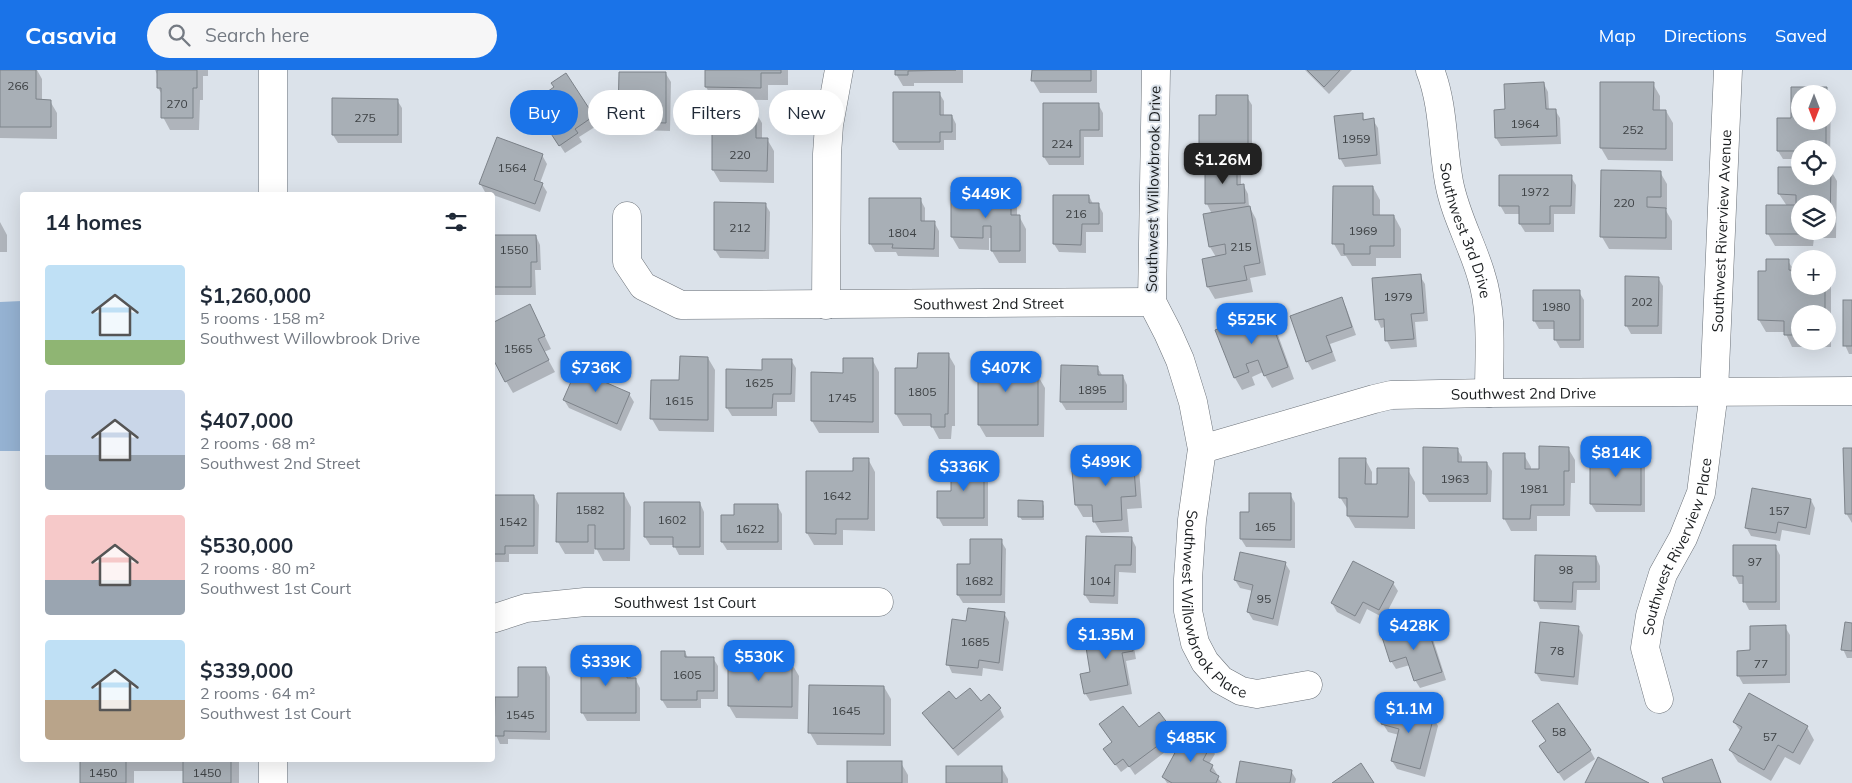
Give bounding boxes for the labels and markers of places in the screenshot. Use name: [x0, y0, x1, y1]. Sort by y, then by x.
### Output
pin: $1.26M: [1182, 142, 1264, 185]
pin: $449K: [951, 176, 1021, 219]
pin: $525K: [1217, 302, 1287, 345]
pin: $736K: [561, 350, 631, 393]
pin: $407K: [971, 350, 1041, 393]
pin: $814K: [1581, 436, 1651, 478]
pin: $499K: [1071, 444, 1141, 487]
pin: $336K: [929, 450, 999, 492]
pin: $428K: [1379, 608, 1449, 651]
pin: $1.35M: [1065, 618, 1147, 660]
pin: $530K: [724, 640, 794, 682]
pin: $339K: [571, 644, 641, 687]
pin: $1.1M: [1374, 692, 1444, 734]
pin: $485K: [1156, 720, 1226, 763]

